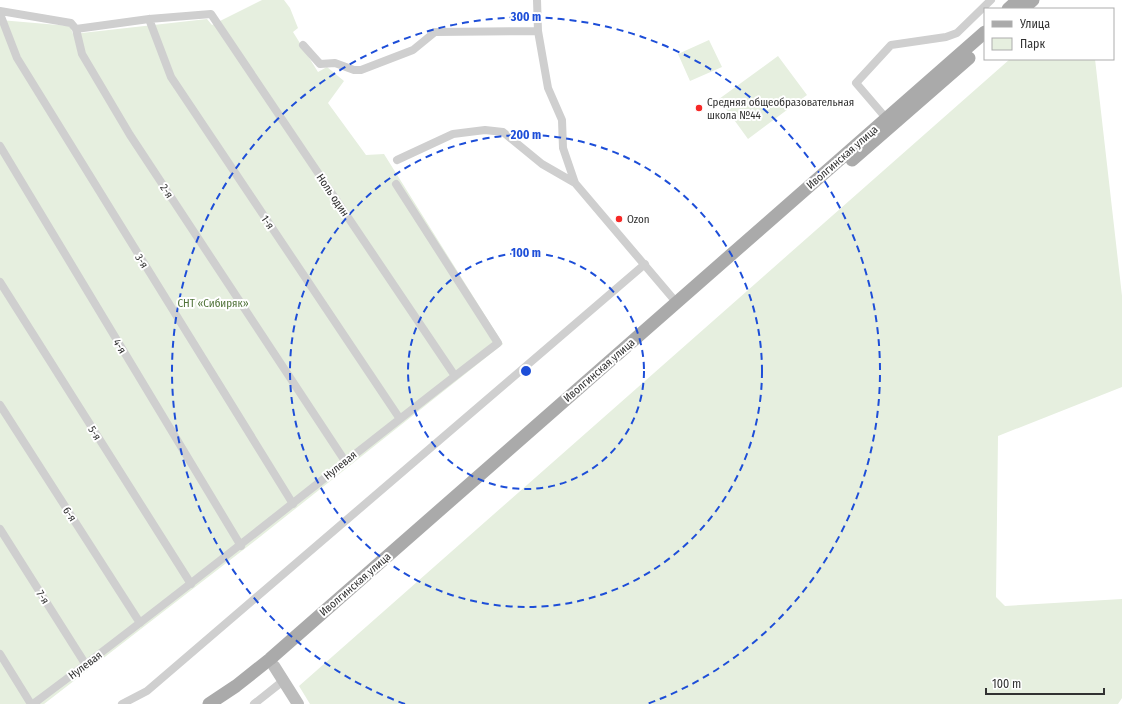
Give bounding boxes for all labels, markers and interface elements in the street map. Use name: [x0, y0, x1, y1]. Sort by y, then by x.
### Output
legend: [984, 8, 1114, 60]
text: 300 m: [510, 10, 541, 24]
text: Улица: [1019, 17, 1050, 31]
text: Парк: [1020, 37, 1046, 51]
place label: Средняя общеобразовательная школа №44: [707, 96, 854, 122]
marker: Средняя общеобразовательная школа №44: [694, 103, 704, 113]
street label: Иволгинская улица: [804, 123, 881, 192]
text: 200 m: [510, 128, 541, 142]
street label: Ноль один: [314, 171, 352, 219]
street label: 2-я: [157, 182, 176, 201]
street label: 1-я: [258, 213, 277, 232]
place label: Ozon: [627, 213, 650, 226]
marker: Ozon: [614, 214, 624, 224]
text: 100 m: [511, 246, 541, 260]
street label: 3-я: [132, 252, 151, 271]
park label: СНТ «Сибиряк»: [177, 297, 249, 310]
street label: Иволгинская улица: [561, 336, 638, 405]
street label: 4-я: [110, 337, 129, 356]
centre of rings: [519, 364, 533, 378]
street label: 5-я: [85, 424, 104, 443]
street label: Нулевая: [321, 448, 359, 483]
street label: 6-я: [60, 505, 79, 524]
street label: Иволгинская улица: [317, 550, 394, 619]
street label: 7-я: [33, 588, 52, 607]
street label: Нулевая: [66, 649, 105, 682]
scale bar: [986, 670, 1104, 696]
text: 100 m: [992, 677, 1021, 691]

